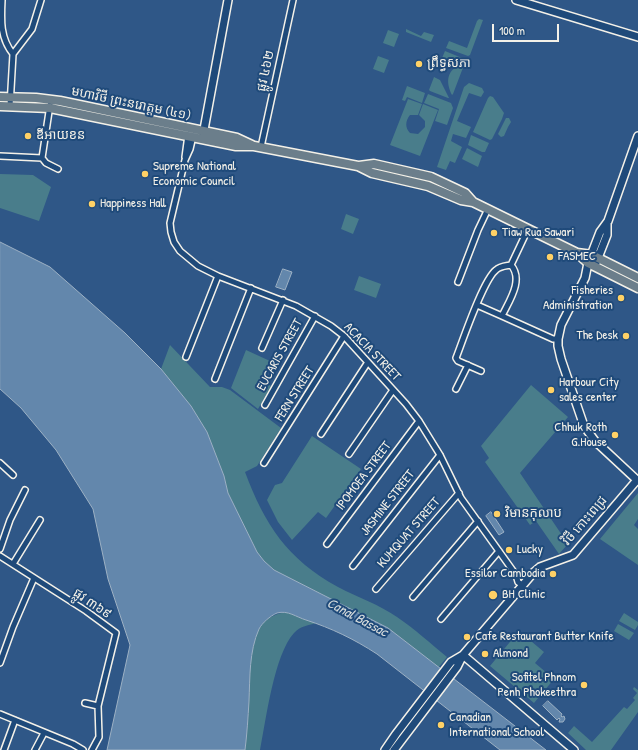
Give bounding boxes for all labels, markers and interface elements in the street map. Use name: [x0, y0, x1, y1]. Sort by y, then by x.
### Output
scale bar: [494, 16, 561, 42]
text: 100 m: [499, 22, 525, 39]
street label: ផ្លូវ ៤៦២: [254, 49, 278, 93]
place label: ព្រឹទ្ធសភា: [427, 56, 471, 72]
marker: ព្រឹទ្ធសភា: [414, 59, 424, 69]
street label: មហាវិថី ព្រះនរោត្តម (៤១): [70, 84, 192, 124]
place label: ឌីអាយខន: [36, 128, 85, 144]
marker: ឌីអាយខន: [23, 131, 33, 141]
place label: Supreme National Economic Council: [153, 159, 236, 190]
marker: Supreme National Economic Council: [140, 169, 150, 179]
place label: Happiness Hall: [100, 196, 166, 212]
marker: Happiness Hall: [87, 199, 97, 209]
place label: Tiaw Rua Sawari: [502, 225, 574, 241]
marker: Tiaw Rua Sawari: [489, 228, 499, 238]
place label: FASMEC: [558, 249, 596, 265]
marker: FASMEC: [545, 252, 555, 262]
place label: Fisheries Administration: [543, 283, 613, 314]
marker: Fisheries Administration: [616, 293, 626, 303]
street label: EUCARIS STREET: [254, 316, 306, 394]
street label: ACACIA STREET: [340, 320, 404, 384]
place label: The Desk: [577, 328, 618, 344]
marker: The Desk: [621, 331, 631, 341]
street label: FERN STREET: [272, 364, 318, 424]
place label: Harbour City sales center: [559, 375, 619, 406]
marker: Harbour City sales center: [546, 385, 556, 395]
place label: Chhuk Roth G.House: [554, 420, 607, 451]
marker: Chhuk Roth G.House: [610, 430, 620, 440]
street label: IPOMOEA STREET: [333, 439, 395, 513]
street label: JASMINE STREET: [358, 467, 418, 539]
street label: វិថី កោះពេជ្រ: [559, 493, 611, 549]
street label: KUMQUAT STREET: [374, 495, 444, 571]
place label: វិមានកុលាប: [505, 506, 562, 522]
marker: វិមានកុលាប: [492, 509, 502, 519]
place label: Lucky: [517, 542, 543, 558]
marker: Lucky: [504, 545, 514, 555]
place label: Essilor Cambodia: [465, 566, 545, 582]
marker: Essilor Cambodia: [548, 569, 558, 579]
street label: ផ្លូវ ៣៦៩: [70, 585, 114, 623]
place label: BH Clinic: [502, 587, 545, 603]
marker: BH Clinic: [487, 589, 499, 601]
water label: Canal Bassac: [324, 595, 390, 641]
place label: Cafe Restaurant Butter Knife: [475, 629, 614, 645]
marker: Cafe Restaurant Butter Knife: [462, 632, 472, 642]
place label: Almond: [493, 646, 528, 662]
marker: Almond: [480, 649, 490, 659]
place label: Sofitel Phnom Penh Phokeethra: [498, 670, 576, 701]
marker: Sofitel Phnom Penh Phokeethra: [579, 680, 589, 690]
place label: Canadian International School: [449, 710, 544, 741]
marker: Canadian International School: [436, 720, 446, 730]

